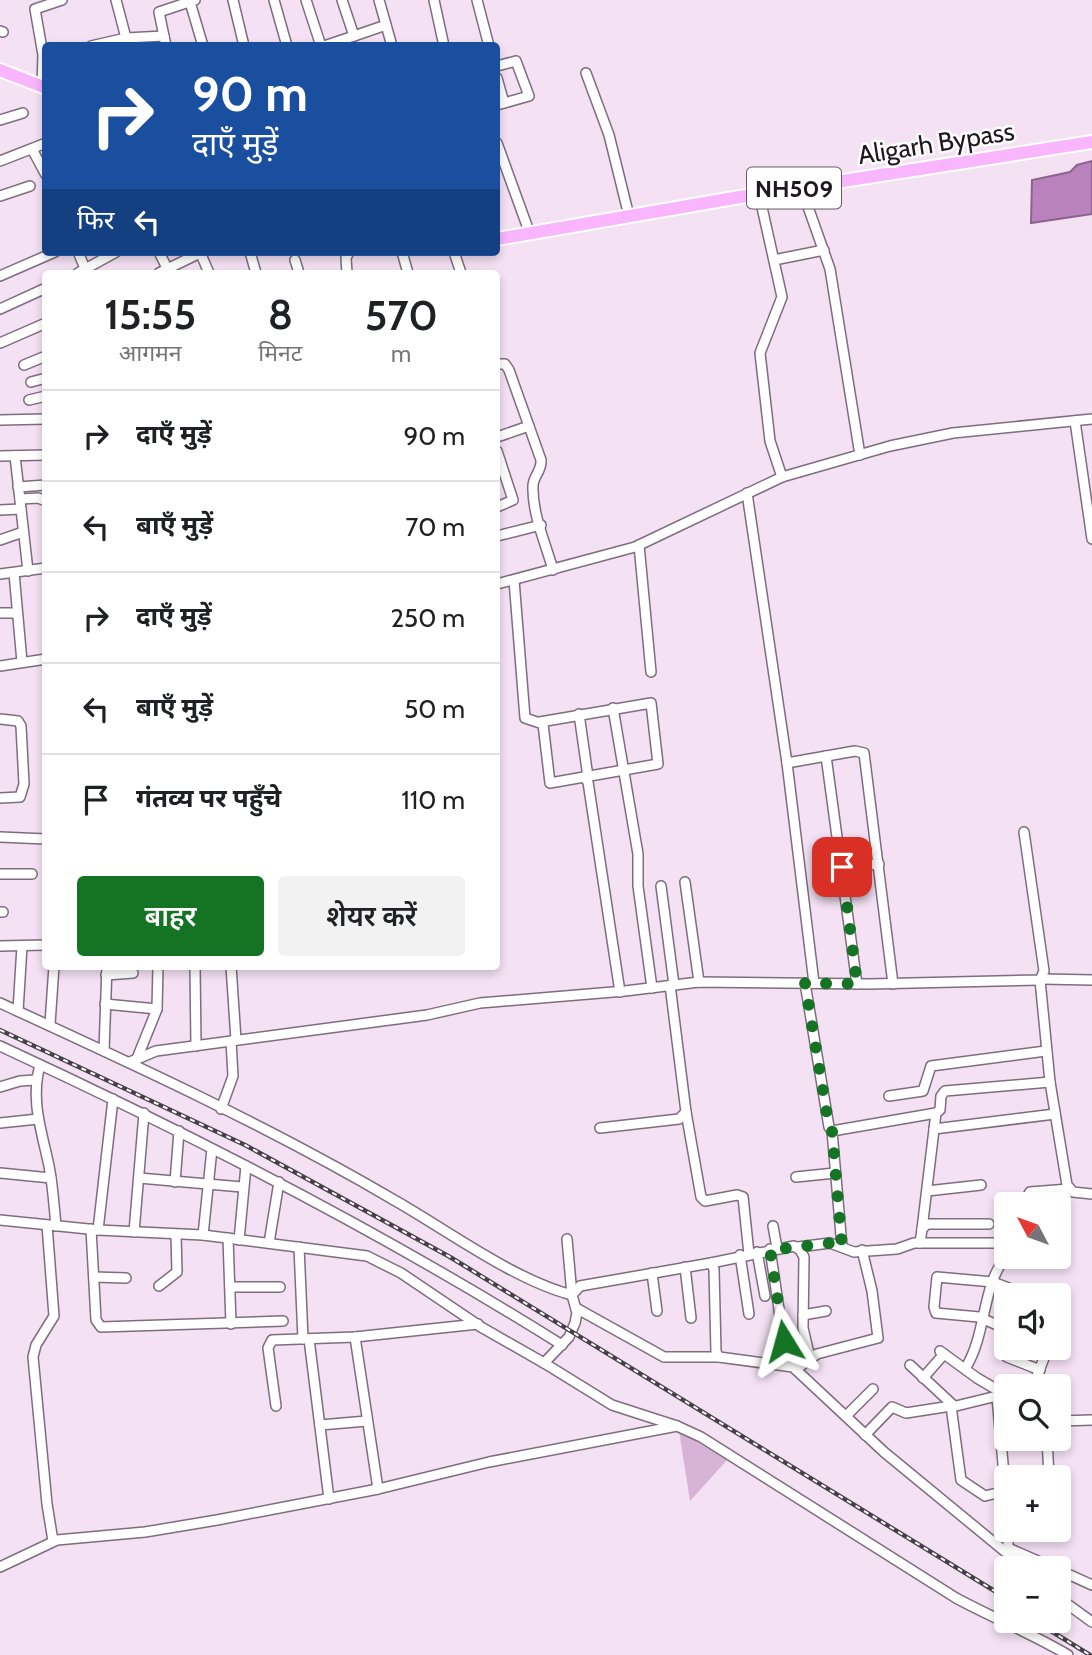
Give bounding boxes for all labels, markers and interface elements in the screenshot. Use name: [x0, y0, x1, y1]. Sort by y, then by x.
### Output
text: 90 m: [192, 64, 308, 123]
icon: right: [77, 70, 168, 161]
street label: Aligarh Bypass: [856, 115, 1017, 171]
text: दाएँ मुड़ें: [192, 124, 278, 163]
road number: NH509: [747, 168, 841, 208]
icon: left: [128, 203, 166, 241]
text: फिर: [77, 204, 114, 236]
text: 15:55: [104, 288, 196, 340]
text: 8: [268, 288, 293, 340]
text: 570: [365, 289, 438, 341]
text: आगमन: [119, 339, 182, 367]
text: मिनट: [258, 339, 302, 367]
text: m: [391, 340, 411, 368]
icon: right: [77, 417, 115, 455]
text: दाएँ मुड़ें: [136, 418, 212, 450]
text: 90 m: [403, 420, 465, 452]
icon: left: [77, 508, 115, 546]
text: बाएँ मुड़ें: [136, 509, 213, 541]
text: 70 m: [405, 511, 465, 543]
icon: right: [77, 599, 115, 637]
text: दाएँ मुड़ें: [136, 600, 212, 632]
text: 250 m: [391, 602, 465, 634]
icon: left: [77, 690, 115, 728]
text: बाएँ मुड़ें: [136, 691, 213, 723]
text: 50 m: [404, 693, 465, 725]
icon: arrive: [77, 781, 115, 819]
text: गंतव्य पर पहुँचे: [136, 782, 281, 814]
text: 110 m: [401, 784, 465, 816]
pin: [812, 837, 872, 897]
icon: arrive: [823, 848, 861, 886]
button: बाहर: [77, 876, 264, 956]
button: शेयर करें: [278, 876, 465, 956]
north arrow: [994, 1192, 1071, 1269]
map controls: [994, 1192, 1071, 1633]
button: sound: [994, 1283, 1071, 1360]
position arrow: [747, 1304, 821, 1378]
button: search: [994, 1374, 1071, 1451]
button: +: [994, 1465, 1071, 1542]
button: −: [994, 1556, 1071, 1633]

